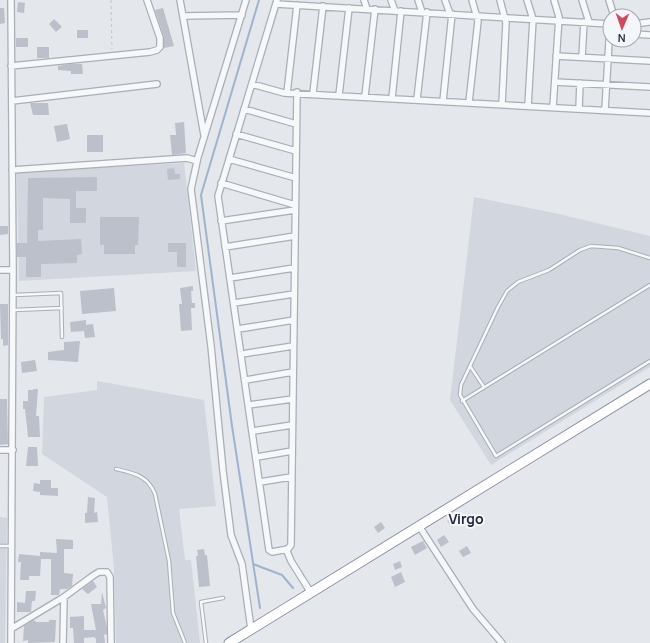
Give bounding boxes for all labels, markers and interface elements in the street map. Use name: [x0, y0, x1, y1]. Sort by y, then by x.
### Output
north arrow: [602, 8, 642, 48]
text: N: [617, 31, 626, 46]
district label: Virgo: [448, 509, 484, 528]

